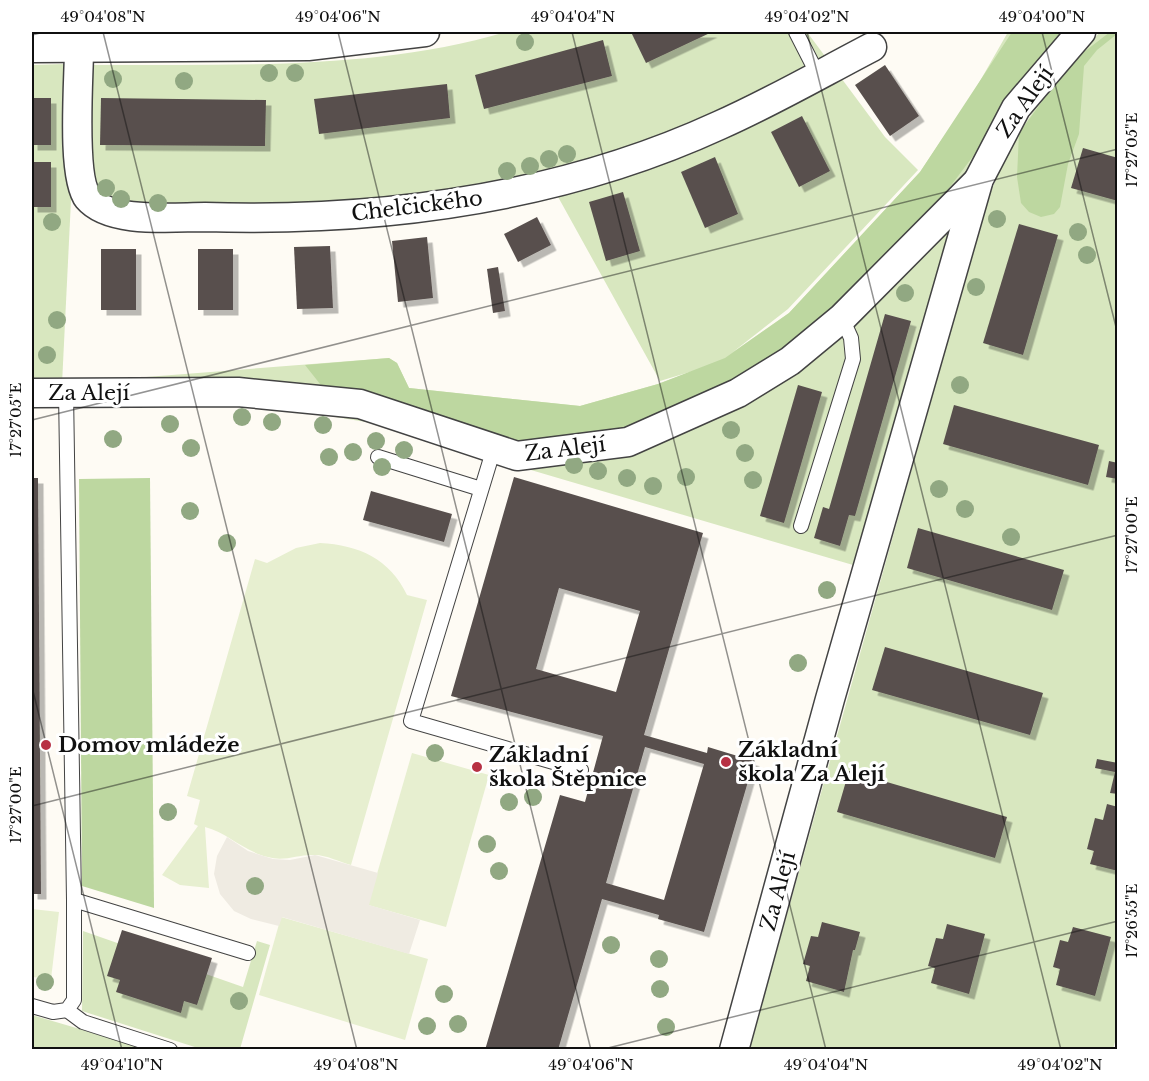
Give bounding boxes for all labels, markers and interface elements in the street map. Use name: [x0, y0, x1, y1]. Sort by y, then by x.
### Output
text: 49°04'08"N: [61, 7, 145, 26]
text: 49°04'06"N: [295, 7, 381, 26]
text: 49°04'04"N: [531, 7, 615, 26]
text: 49°04'02"N: [764, 7, 850, 26]
text: 49°04'00"N: [999, 7, 1085, 26]
street label: Za Alejí: [991, 61, 1059, 143]
text: 17°27'05"E: [1122, 112, 1141, 188]
street label: Chelčického: [350, 185, 484, 227]
street label: Za Alejí: [48, 380, 131, 406]
text: 17°27'05"E: [6, 382, 25, 458]
street label: Za Alejí: [523, 431, 608, 467]
text: 17°27'00"E: [1122, 496, 1141, 574]
place label: Domov mládeže: [58, 732, 240, 758]
place label: Základní škola Za Alejí: [738, 737, 885, 787]
marker: Domov mládeže: [39, 738, 53, 752]
place label: Základní škola Štěpnice: [489, 742, 647, 792]
marker: Základní škola Za Alejí: [719, 755, 733, 769]
marker: Základní škola Štěpnice: [470, 760, 484, 774]
text: 17°27'00"E: [6, 766, 25, 844]
street label: Za Alejí: [755, 848, 801, 934]
text: 17°26'55"E: [1122, 884, 1141, 958]
text: 49°04'10"N: [81, 1055, 163, 1074]
text: 49°04'08"N: [314, 1055, 398, 1074]
text: 49°04'06"N: [548, 1055, 634, 1074]
text: 49°04'04"N: [784, 1055, 868, 1074]
text: 49°04'02"N: [1017, 1055, 1103, 1074]

